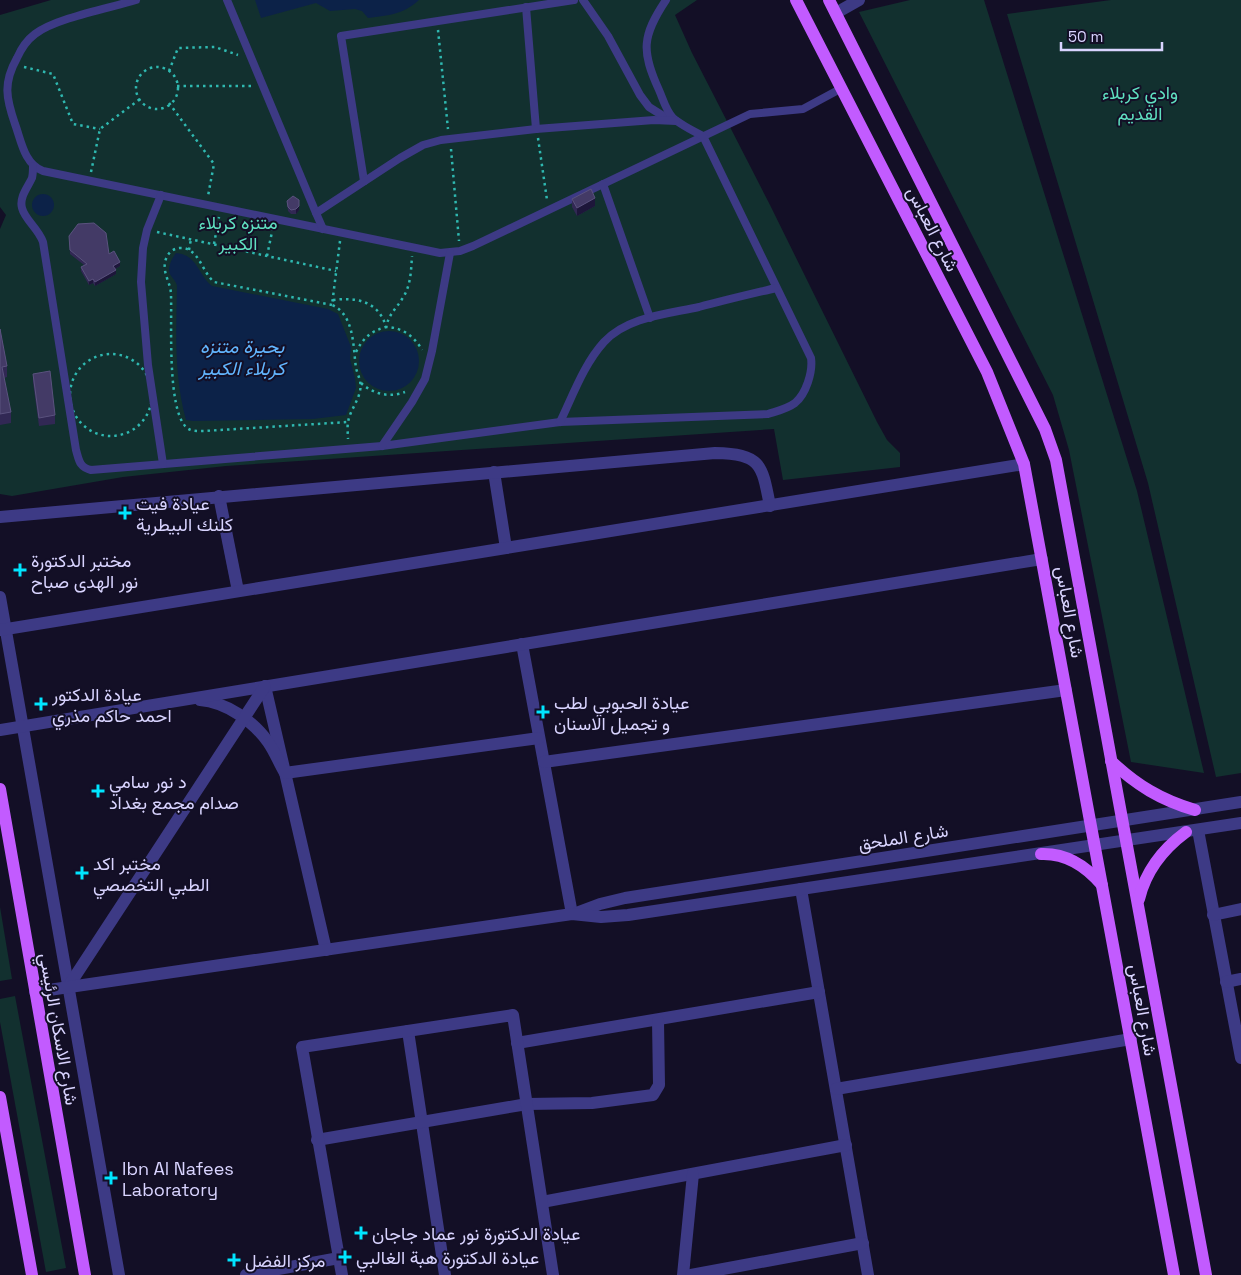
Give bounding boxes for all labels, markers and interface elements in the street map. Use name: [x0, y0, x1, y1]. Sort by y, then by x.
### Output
scale bar: [1061, 20, 1162, 52]
text: 50 m: [1068, 27, 1103, 46]
park label: وادي كربلاء القديم: [1102, 81, 1178, 126]
street label: شارع العباس: [901, 182, 964, 276]
park label: متنزه كربلاء الكبير: [198, 211, 278, 255]
water label: بحيرة متنزه كربلاء الكبير: [198, 334, 289, 381]
place label: عيادة فيت كلنك البيطرية: [136, 492, 233, 536]
marker: عيادة فيت كلنك البيطرية: [118, 506, 132, 520]
place label: مختبر الدكتورة نور الهدى صباح: [31, 549, 138, 594]
marker: مختبر الدكتورة نور الهدى صباح: [13, 563, 27, 577]
street label: شارع العباس: [1050, 564, 1089, 660]
place label: عيادة الدكتور احمد حاكم مذري: [51, 683, 172, 731]
place label: عيادة الحبوبي لطب و تجميل الاسنان: [554, 691, 689, 735]
marker: عيادة الدكتور احمد حاكم مذري: [34, 697, 48, 711]
marker: عيادة الحبوبي لطب و تجميل الاسنان: [536, 705, 550, 719]
place label: د نور سامي صدام مجمع بغداد: [109, 770, 239, 815]
marker: د نور سامي صدام مجمع بغداد: [91, 784, 105, 798]
street label: شارع الملحق: [856, 819, 950, 856]
place label: مختبر اكد الطبي التخصصي: [93, 852, 209, 900]
marker: مختبر اكد الطبي التخصصي: [75, 866, 89, 880]
street label: شارع الاسكان الرئيسي: [30, 951, 84, 1108]
street label: شارع العباس: [1123, 962, 1162, 1058]
place label: Ibn Al Nafees Laboratory: [122, 1157, 234, 1201]
marker: Ibn Al Nafees Laboratory: [104, 1171, 118, 1185]
place label: عيادة الدكتورة نور عماد جاجان: [372, 1222, 581, 1245]
marker: عيادة الدكتورة نور عماد جاجان: [354, 1226, 368, 1240]
place label: عيادة الدكتورة هبة الغالبي: [356, 1246, 539, 1273]
place label: مركز الفضل: [245, 1249, 325, 1272]
marker: عيادة الدكتورة هبة الغالبي: [338, 1250, 352, 1264]
marker: مركز الفضل: [227, 1253, 241, 1267]

